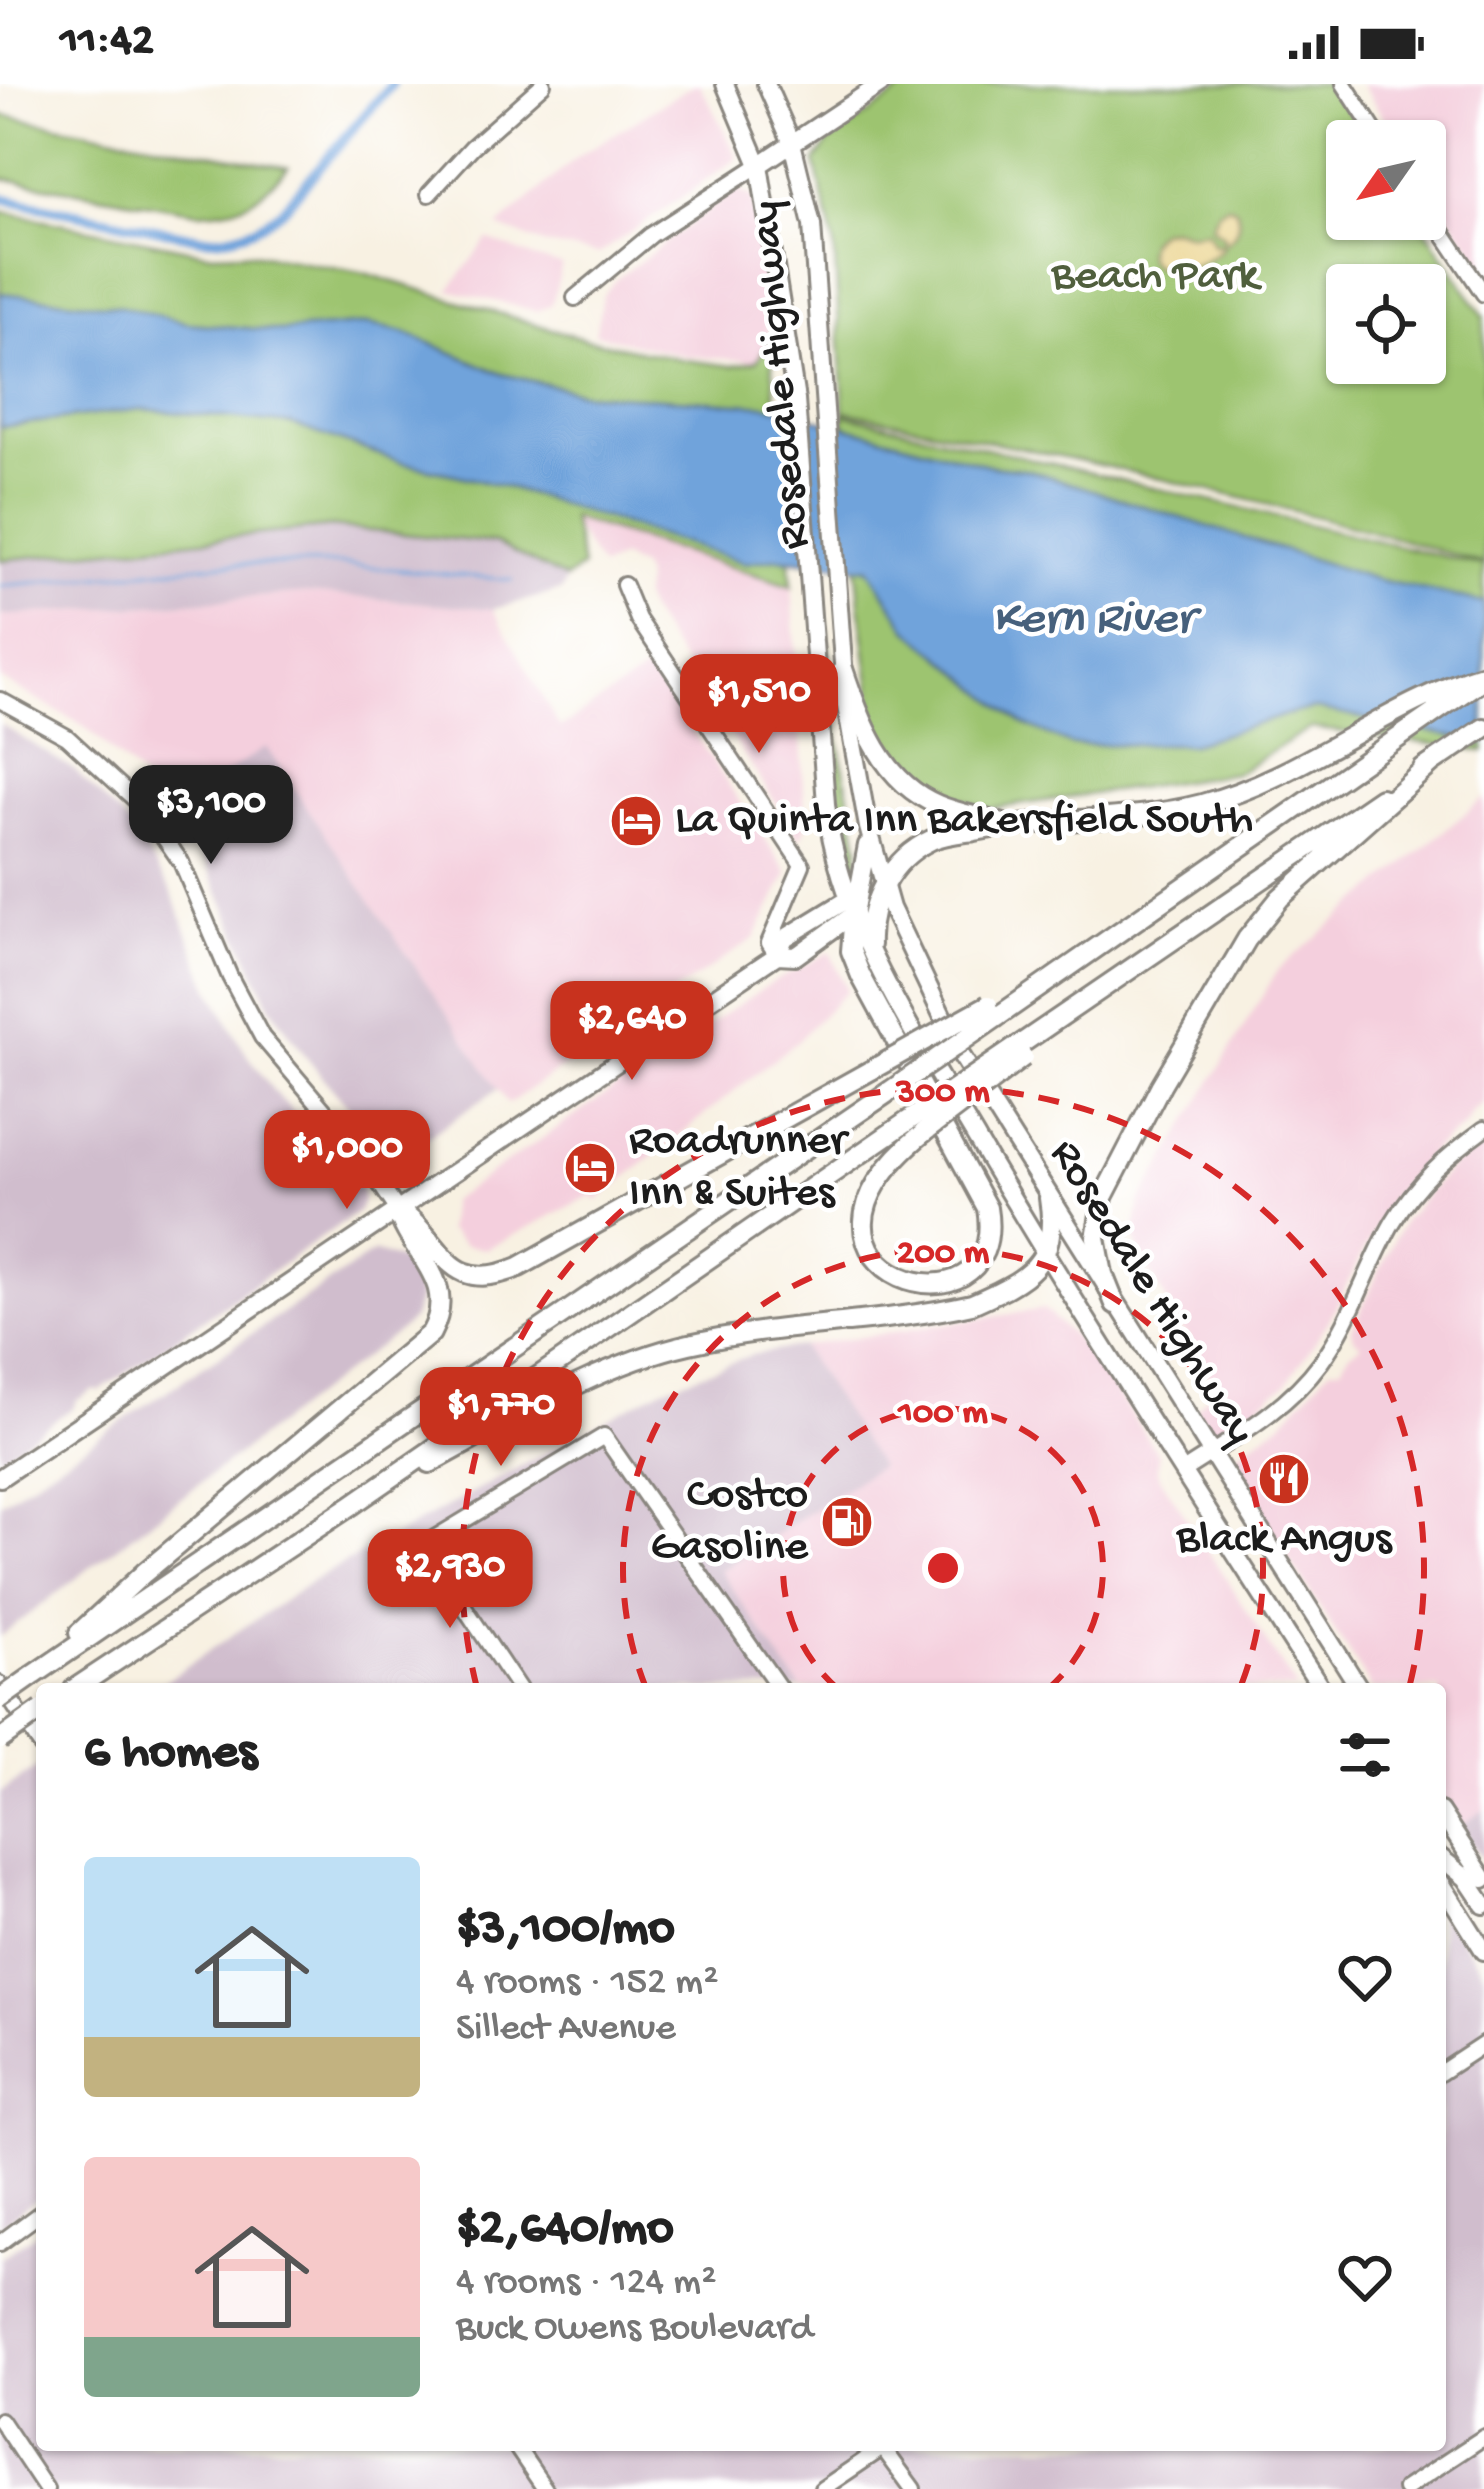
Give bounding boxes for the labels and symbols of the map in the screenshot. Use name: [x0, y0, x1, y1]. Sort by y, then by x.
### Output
north arrow: [1326, 120, 1446, 240]
street label: Rosedale Highway: [740, 199, 824, 551]
park label: Beach Park: [1050, 251, 1263, 304]
water label: Kern River: [993, 593, 1202, 650]
pin: $1,510: [661, 654, 857, 756]
pin: $3,100: [113, 765, 309, 867]
hotel icon: La Quinta Inn Bakersfield South: [608, 793, 664, 849]
place label: La Quinta Inn Bakersfield South: [675, 795, 1253, 848]
pin: $2,640: [534, 981, 730, 1083]
text: 300 m: [895, 1072, 990, 1115]
pin: $1,000: [249, 1110, 445, 1212]
place label: Roadrunner Inn & Suites: [629, 1116, 850, 1221]
street label: Rosedale Highway: [1036, 1131, 1266, 1455]
hotel icon: Roadrunner Inn & Suites: [562, 1140, 618, 1196]
text: 200 m: [897, 1233, 990, 1276]
pin: $1,770: [403, 1367, 599, 1469]
text: 100 m: [896, 1393, 988, 1436]
restaurant icon: Black Angus: [1256, 1451, 1312, 1507]
place label: Costco Gasoline: [650, 1470, 809, 1575]
fuel station icon: Costco Gasoline: [819, 1494, 875, 1550]
place label: Black Angus: [1175, 1514, 1393, 1567]
pin: $2,930: [352, 1529, 548, 1631]
centre of rings: [922, 1547, 964, 1589]

